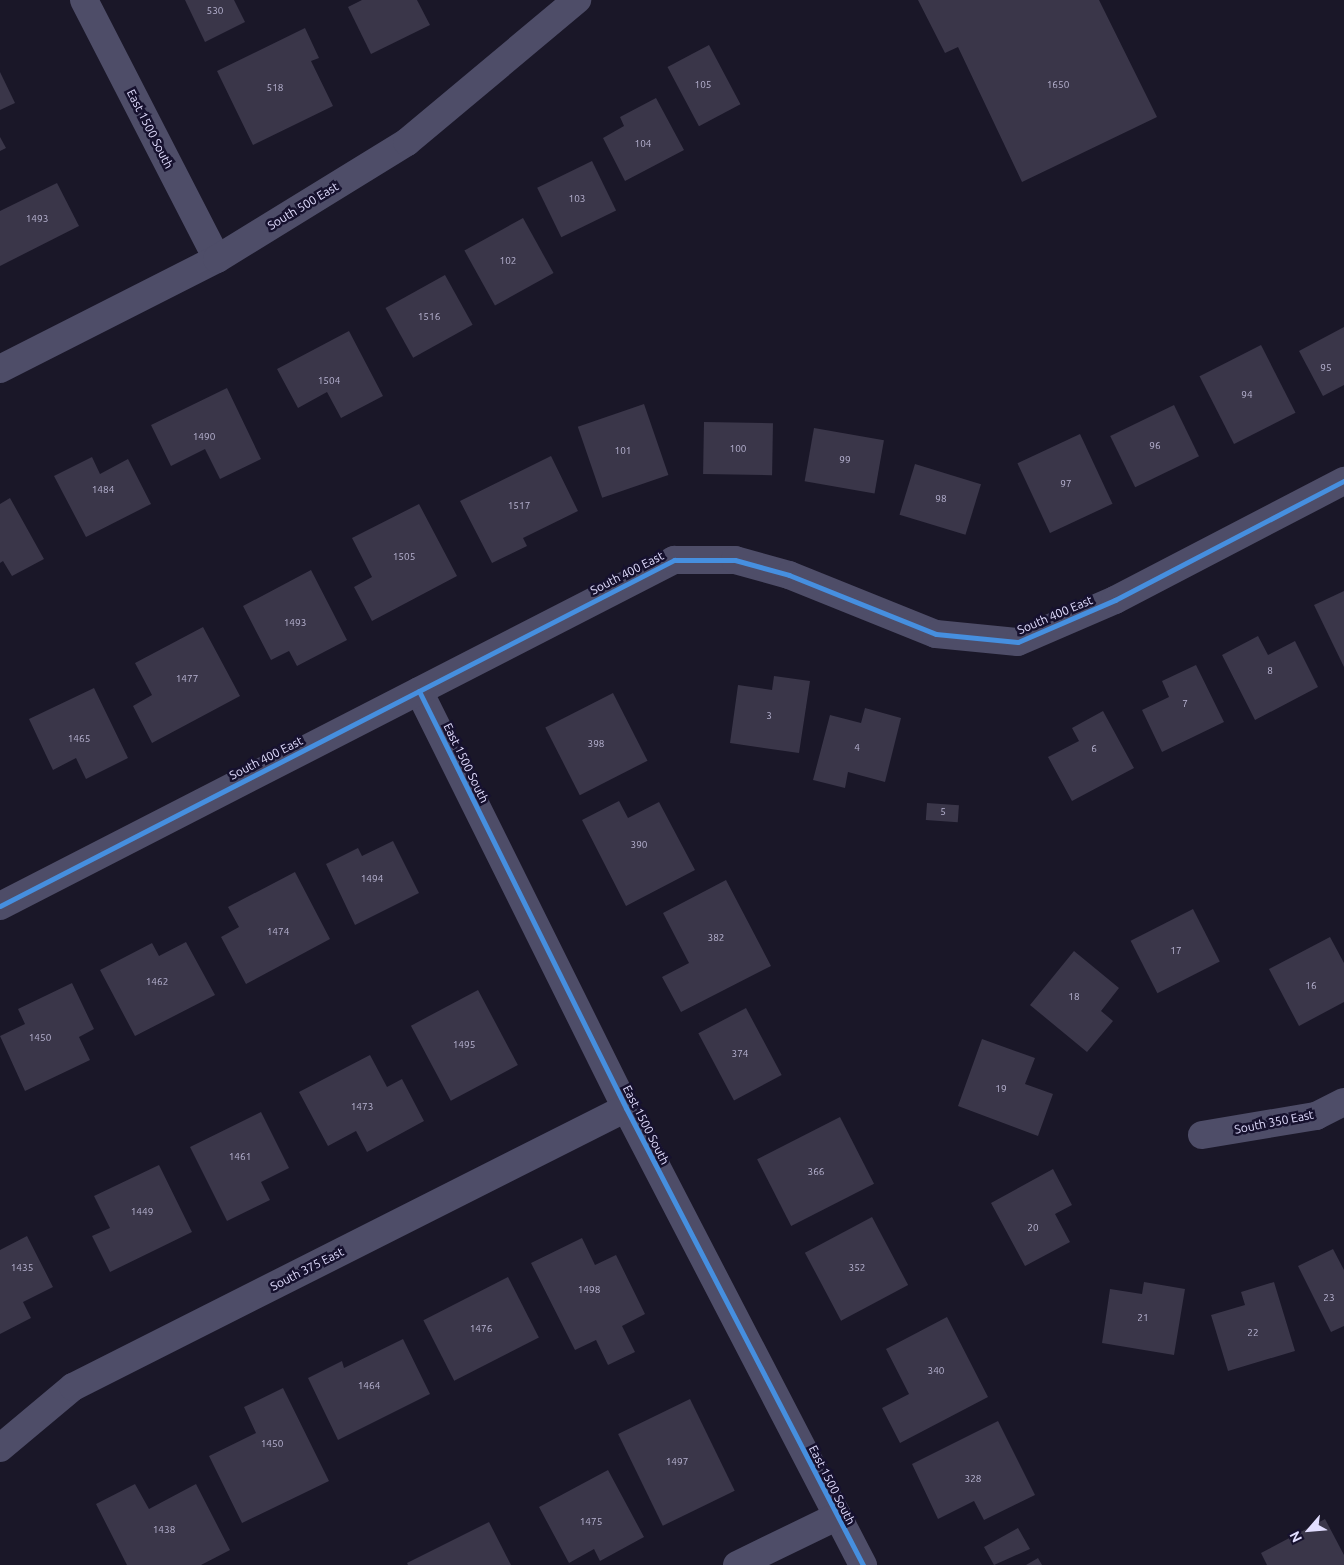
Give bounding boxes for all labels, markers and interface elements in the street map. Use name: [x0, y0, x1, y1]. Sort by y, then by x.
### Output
house number: 530: [207, 5, 223, 17]
house number: 105: [695, 79, 711, 91]
house number: 1650: [1047, 79, 1069, 91]
house number: 518: [267, 82, 283, 94]
street label: East 1500 South: [124, 87, 176, 171]
house number: 104: [635, 138, 651, 150]
street label: South 500 East: [265, 179, 341, 233]
house number: 103: [569, 193, 585, 205]
house number: 1493: [26, 213, 48, 225]
house number: 102: [500, 255, 516, 267]
house number: 1516: [418, 311, 440, 323]
house number: 95: [1320, 362, 1332, 374]
house number: 1504: [318, 375, 340, 387]
house number: 94: [1241, 389, 1253, 401]
house number: 1490: [193, 431, 215, 443]
house number: 96: [1149, 440, 1161, 452]
house number: 100: [730, 443, 746, 455]
house number: 101: [615, 445, 631, 457]
house number: 99: [839, 454, 851, 466]
house number: 97: [1060, 478, 1072, 490]
house number: 1484: [92, 484, 114, 496]
house number: 98: [935, 493, 947, 505]
house number: 1517: [508, 500, 530, 512]
street label: South 400 East: [588, 548, 666, 598]
house number: 1505: [393, 551, 415, 563]
street label: South 400 East: [1015, 593, 1095, 637]
house number: 1493: [284, 617, 306, 629]
house number: 8: [1267, 665, 1273, 677]
house number: 1477: [176, 673, 198, 685]
house number: 7: [1182, 698, 1188, 710]
house number: 3: [766, 710, 772, 722]
street label: East 1500 South: [440, 721, 492, 805]
house number: 1465: [68, 733, 90, 745]
street label: South 400 East: [227, 733, 305, 783]
house number: 398: [588, 738, 604, 750]
house number: 4: [854, 742, 860, 754]
house number: 6: [1091, 743, 1097, 755]
house number: 5: [940, 806, 946, 818]
house number: 390: [631, 839, 647, 851]
house number: 1494: [361, 873, 383, 885]
house number: 1474: [267, 926, 289, 938]
house number: 382: [708, 932, 724, 944]
house number: 17: [1170, 945, 1182, 957]
house number: 1462: [146, 976, 168, 988]
house number: 16: [1305, 980, 1317, 992]
house number: 18: [1068, 991, 1080, 1003]
house number: 1450: [29, 1032, 51, 1044]
house number: 1495: [453, 1039, 475, 1051]
house number: 374: [732, 1048, 748, 1060]
street label: East 1500 South: [620, 1083, 672, 1167]
house number: 19: [995, 1083, 1007, 1095]
house number: 1473: [351, 1101, 373, 1113]
street label: South 350 East: [1233, 1107, 1315, 1137]
house number: 1461: [229, 1151, 251, 1163]
house number: 366: [808, 1166, 824, 1178]
house number: 1449: [131, 1206, 153, 1218]
house number: 20: [1027, 1222, 1039, 1234]
street label: South 375 East: [268, 1244, 346, 1294]
house number: 1435: [11, 1262, 33, 1274]
house number: 352: [849, 1262, 865, 1274]
house number: 1498: [578, 1284, 600, 1296]
house number: 23: [1323, 1292, 1335, 1304]
house number: 21: [1137, 1312, 1149, 1324]
house number: 1476: [470, 1323, 492, 1335]
house number: 22: [1247, 1327, 1259, 1339]
house number: 340: [928, 1365, 944, 1377]
house number: 1464: [358, 1380, 380, 1392]
house number: 1450: [261, 1438, 283, 1450]
street label: East 1500 South: [806, 1443, 858, 1527]
house number: 1497: [666, 1456, 688, 1468]
house number: 328: [965, 1473, 981, 1485]
north arrow: [1284, 1505, 1334, 1555]
house number: 1475: [580, 1516, 602, 1528]
house number: 1438: [153, 1524, 175, 1536]
text: N: [1286, 1529, 1305, 1545]

